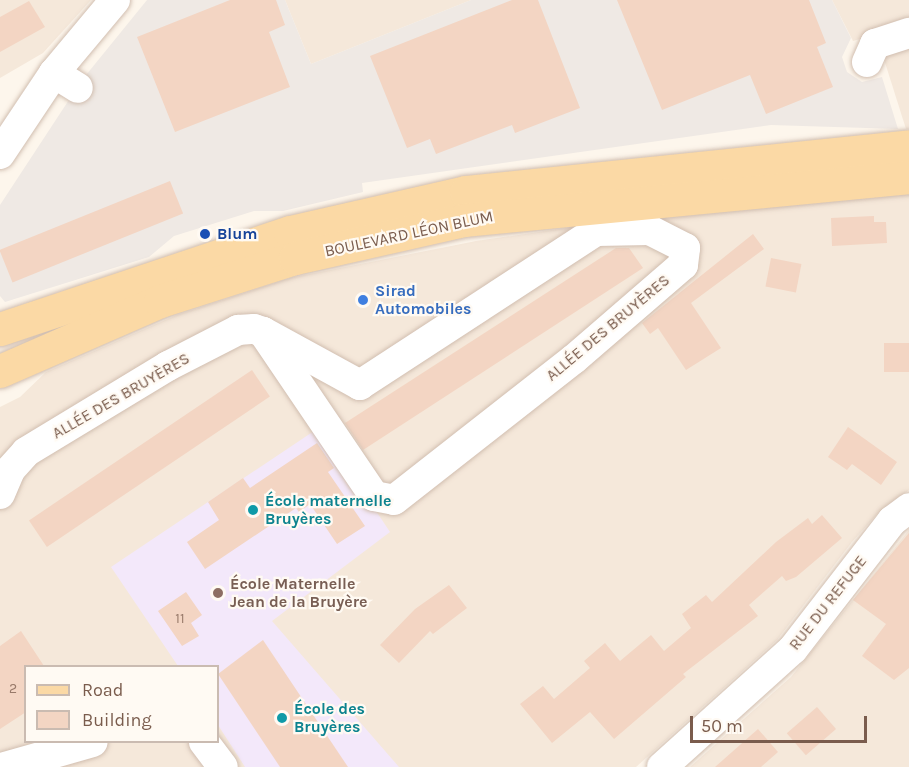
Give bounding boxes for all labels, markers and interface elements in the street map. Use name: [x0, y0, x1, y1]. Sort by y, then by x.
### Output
street label: BOULEVARD LÉON BLUM: [323, 207, 495, 261]
place label: Blum: [217, 224, 257, 244]
marker: Blum: [198, 227, 212, 241]
street label: ALLÉE DES BRUYÈRES: [542, 271, 674, 385]
place label: Sirad Automobiles: [375, 281, 472, 319]
marker: Sirad Automobiles: [356, 293, 370, 307]
street label: ALLÉE DES BRUYÈRES: [49, 349, 193, 443]
place label: École maternelle Bruyères: [265, 491, 392, 529]
marker: École maternelle Bruyères: [246, 503, 260, 517]
street label: RUE DU REFUGE: [785, 552, 871, 654]
place label: École Maternelle Jean de la Bruyère: [230, 574, 368, 612]
marker: École Maternelle Jean de la Bruyère: [211, 586, 225, 600]
house number: 11: [175, 611, 185, 627]
legend: [24, 665, 219, 743]
text: Road: [82, 679, 123, 701]
house number: 2: [9, 681, 17, 697]
place label: École des Bruyères: [294, 699, 365, 737]
scale bar: [693, 704, 870, 742]
text: Building: [82, 709, 152, 731]
marker: École des Bruyères: [275, 711, 289, 725]
text: 50 m: [701, 715, 743, 737]

